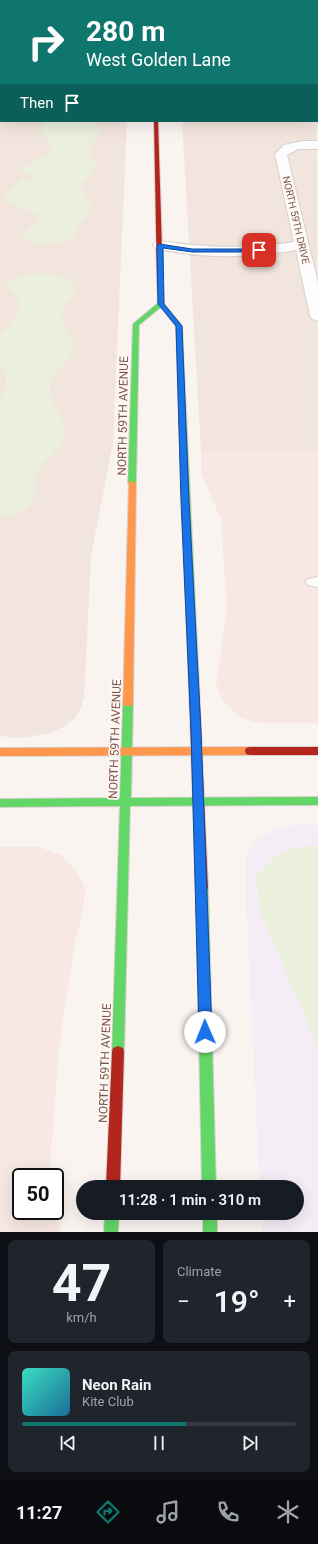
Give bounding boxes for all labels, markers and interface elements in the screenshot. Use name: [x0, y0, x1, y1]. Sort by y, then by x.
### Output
text: 280 m: [86, 15, 165, 48]
icon: right: [20, 16, 72, 68]
text: West Golden Lane: [86, 49, 231, 70]
icon: arrive: [61, 92, 83, 114]
text: Then: [20, 94, 53, 112]
street label: NORTH 59TH DRIVE: [281, 175, 312, 265]
pin: [242, 233, 276, 267]
icon: arrive: [248, 239, 270, 261]
street label: NORTH 59TH AVENUE: [115, 356, 131, 476]
street label: NORTH 59TH AVENUE: [106, 679, 124, 799]
street label: NORTH 59TH AVENUE: [96, 1003, 114, 1123]
position arrow: [184, 1011, 226, 1053]
speed limit sign: 50: [12, 1168, 64, 1220]
text: 11:28 · 1 min · 310 m: [119, 1191, 261, 1209]
text: 47: [52, 1253, 111, 1314]
text: Climate: [177, 1264, 221, 1279]
text: 19°: [214, 1284, 259, 1319]
text: −: [177, 1289, 190, 1314]
text: +: [284, 1289, 296, 1314]
text: km/h: [66, 1310, 97, 1325]
text: Neon Rain: [82, 1376, 151, 1394]
text: Kite Club: [82, 1394, 134, 1409]
icon: previous: [57, 1432, 79, 1454]
icon: pause: [148, 1432, 170, 1454]
icon: next: [239, 1432, 261, 1454]
icon: directions: [94, 1498, 122, 1526]
icon: music: [154, 1498, 182, 1526]
icon: phone: [214, 1498, 242, 1526]
icon: climate: [274, 1498, 302, 1526]
text: 11:27: [16, 1502, 62, 1523]

